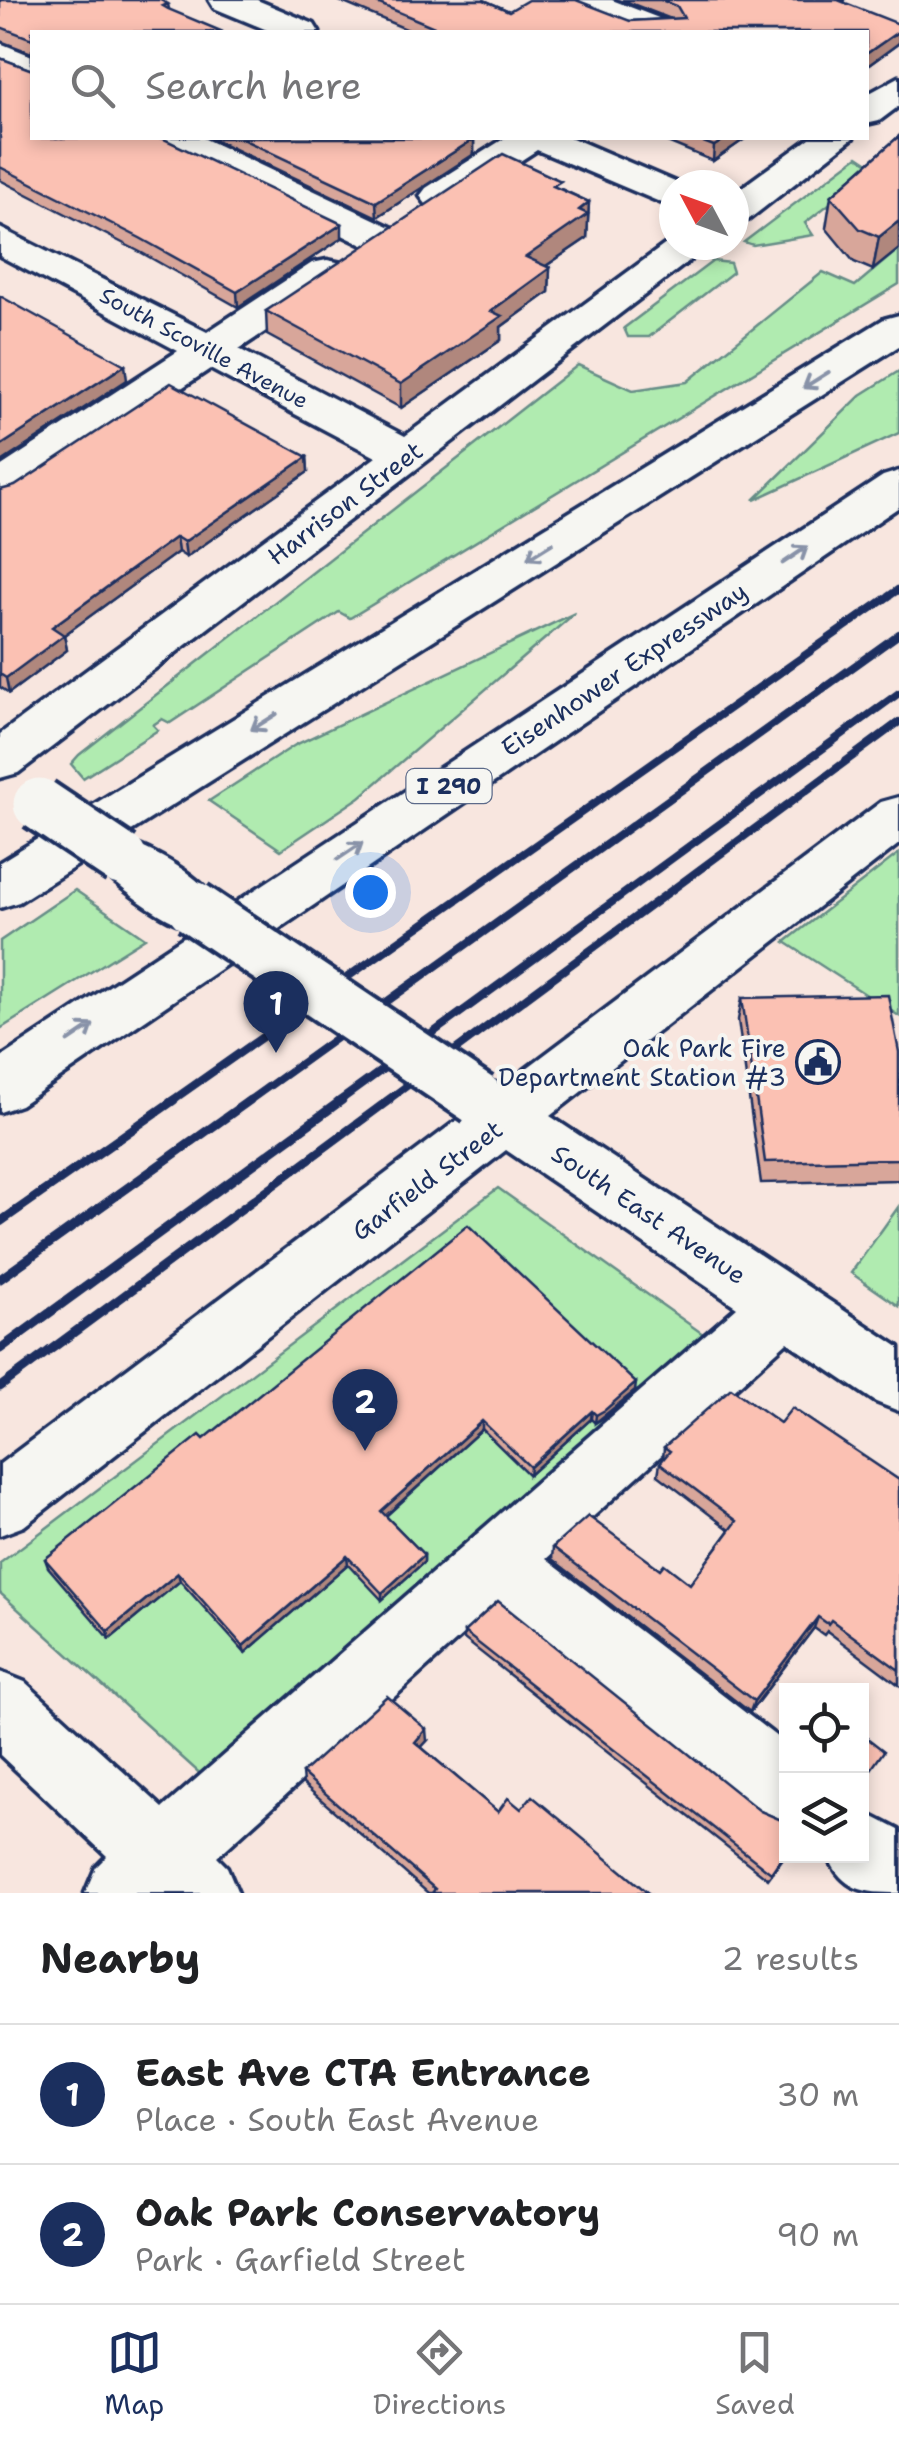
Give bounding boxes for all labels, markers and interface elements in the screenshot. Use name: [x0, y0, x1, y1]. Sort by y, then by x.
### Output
search box: [30, 30, 869, 140]
icon: search: [65, 58, 120, 113]
text: Search here: [145, 60, 362, 111]
north arrow: [659, 170, 749, 260]
street label: South Scoville Avenue: [95, 281, 313, 415]
one-way arrow: [802, 370, 831, 390]
street label: Harrison Street: [260, 433, 430, 573]
one-way arrow: [526, 541, 555, 561]
one-way arrow: [781, 545, 809, 566]
street label: Eisenhower Expressway: [494, 574, 754, 764]
one-way arrow: [250, 712, 279, 733]
road number: I 290: [406, 769, 492, 803]
one-way arrow: [335, 841, 363, 862]
your location: [345, 867, 396, 918]
pin: 1: [244, 970, 308, 1053]
one-way arrow: [66, 1023, 94, 1044]
place label: Oak Park Fire Department Station #3: [499, 1031, 786, 1094]
public building icon: Oak Park Fire Department Station #3: [795, 1039, 841, 1085]
street label: Garfield Street: [345, 1112, 509, 1248]
street label: South East Avenue: [545, 1136, 753, 1292]
pin: 2: [332, 1368, 398, 1451]
map controls: [779, 1683, 869, 1863]
button: locate: [779, 1683, 869, 1773]
button: layers: [779, 1773, 869, 1863]
text: Nearby: [40, 1930, 200, 1986]
text: 2 results: [722, 1937, 859, 1980]
text: East Ave CTA Entrance: [135, 2047, 591, 2098]
text: 1: [65, 2073, 80, 2116]
text: 30 m: [776, 2073, 859, 2116]
text: Place · South East Avenue: [135, 2098, 539, 2141]
text: Oak Park Conservatory: [135, 2187, 600, 2238]
text: 2: [61, 2213, 84, 2256]
text: 90 m: [776, 2213, 859, 2256]
text: Park · Garfield Street: [135, 2238, 466, 2281]
tab: Map: [104, 2325, 164, 2423]
tab: Directions: [373, 2325, 506, 2423]
tab: Saved: [715, 2325, 795, 2423]

